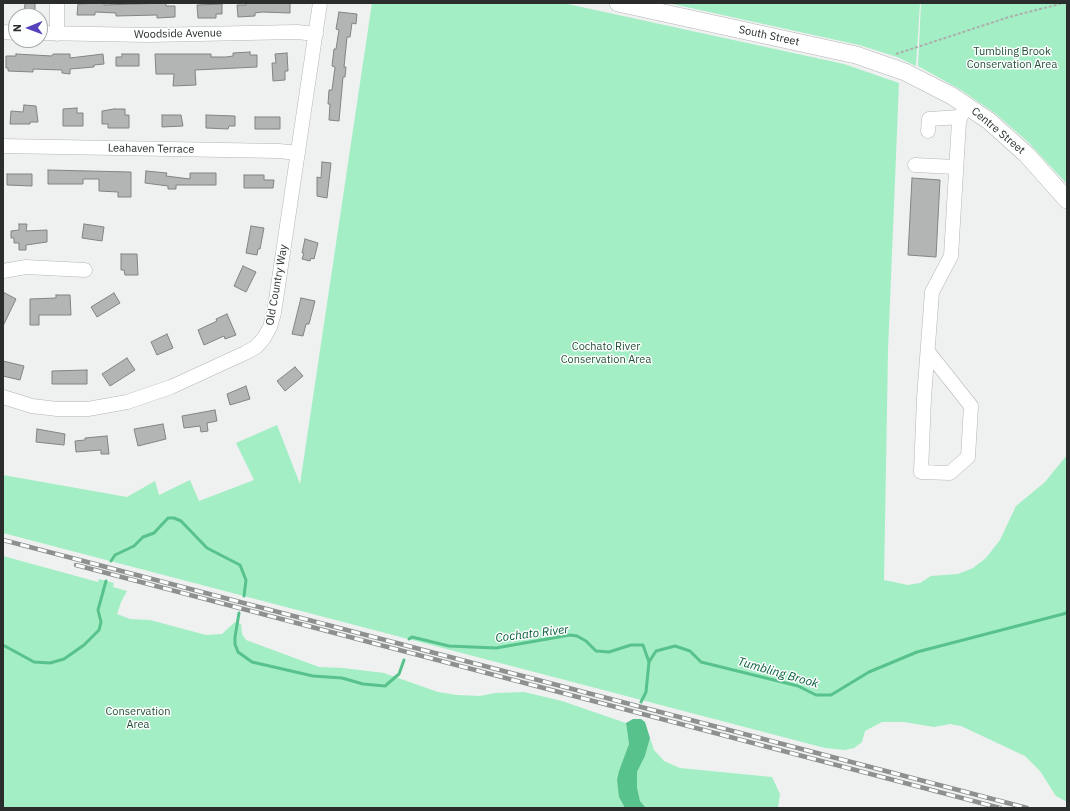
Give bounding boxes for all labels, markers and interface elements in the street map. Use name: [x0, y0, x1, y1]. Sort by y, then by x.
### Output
north arrow: [8, 8, 48, 48]
street label: South Street: [737, 23, 801, 49]
text: N: [10, 24, 24, 32]
street label: Woodside Avenue: [134, 27, 222, 41]
park label: Tumbling Brook Conservation Area: [967, 45, 1057, 71]
street label: Centre Street: [969, 105, 1027, 157]
street label: Leahaven Terrace: [108, 142, 194, 156]
street label: Old Country Way: [263, 243, 291, 327]
park label: Cochato River Conservation Area: [561, 340, 651, 366]
water label: Cochato River: [495, 622, 569, 646]
water label: Tumbling Brook: [736, 655, 820, 691]
park label: Conservation Area: [106, 705, 170, 731]

